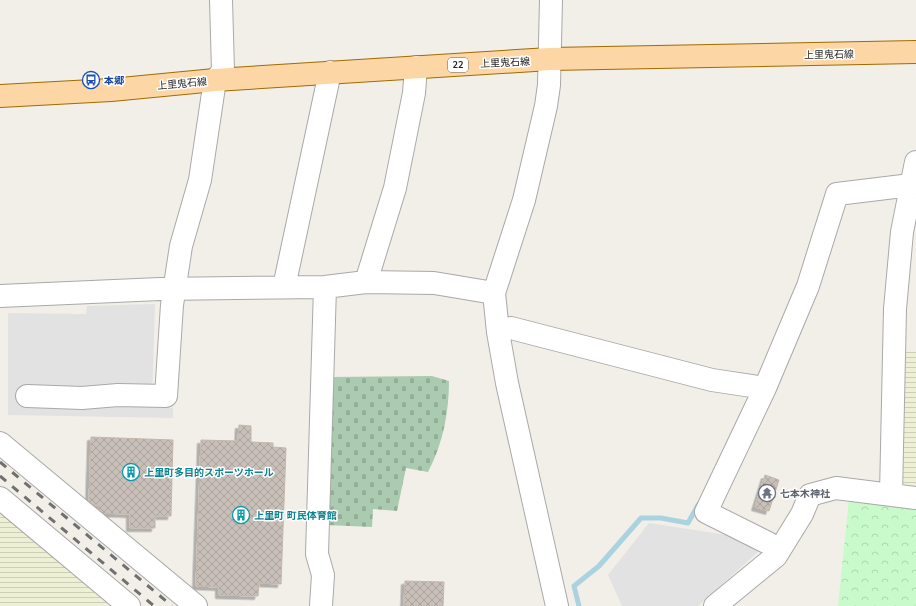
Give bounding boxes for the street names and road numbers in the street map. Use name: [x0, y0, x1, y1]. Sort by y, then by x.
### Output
street label: 上里鬼石線: [804, 48, 854, 61]
street label: 上里鬼石線: [480, 55, 530, 70]
road number: 22: [448, 58, 468, 72]
street label: 上里鬼石線: [157, 75, 208, 92]

